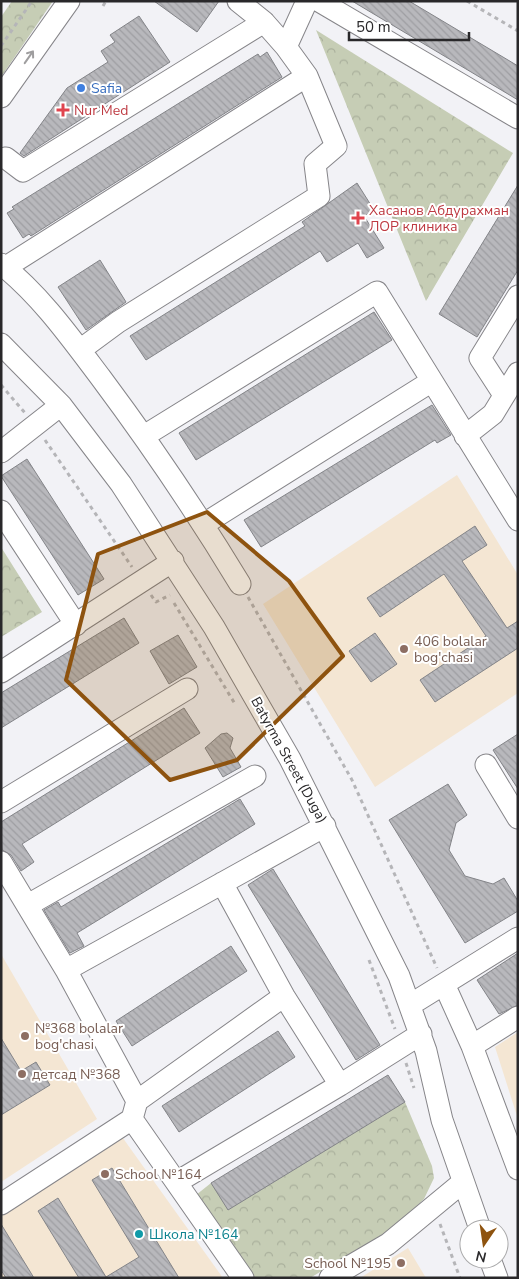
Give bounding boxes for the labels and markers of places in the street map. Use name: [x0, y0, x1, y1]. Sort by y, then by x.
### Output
place label: Safia: [91, 79, 122, 98]
marker: Safia: [75, 82, 87, 94]
place label: Nur Med: [74, 101, 128, 120]
marker: Nur Med: [56, 103, 70, 117]
place label: Хасанов Абдурахман ЛОР клиника: [369, 201, 509, 236]
marker: Хасанов Абдурахман ЛОР клиника: [351, 211, 365, 225]
place label: 406 bolalar bog'chasi: [414, 632, 487, 667]
marker: 406 bolalar bog'chasi: [398, 643, 410, 655]
place label: №368 bolalar bog'chasi: [35, 1019, 123, 1054]
marker: №368 bolalar bog'chasi: [19, 1030, 31, 1042]
place label: детсад №368: [32, 1065, 120, 1084]
marker: детсад №368: [16, 1068, 28, 1080]
place label: School №164: [115, 1165, 202, 1184]
marker: School №164: [99, 1168, 111, 1180]
place label: Школа №164: [149, 1225, 238, 1244]
marker: Школа №164: [133, 1228, 145, 1240]
place label: School №195: [304, 1254, 391, 1273]
marker: School №195: [395, 1257, 407, 1269]

